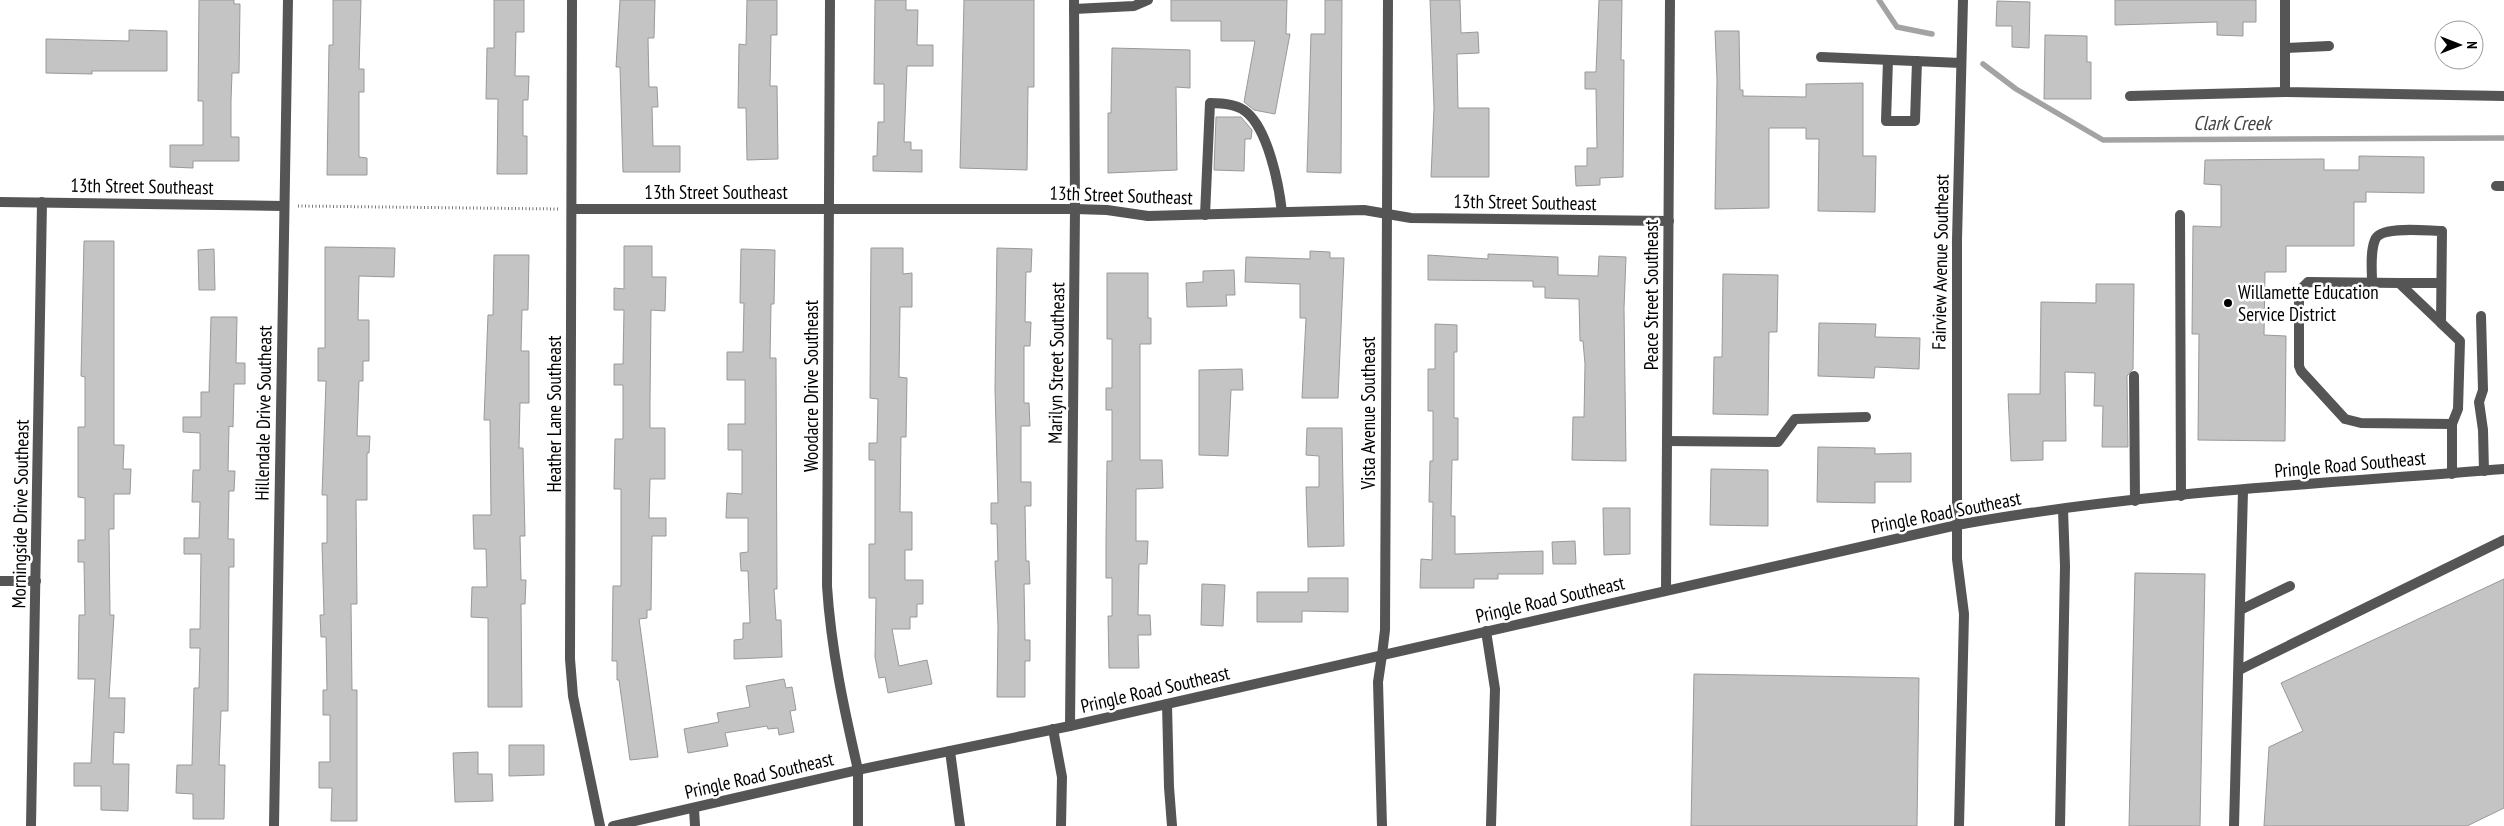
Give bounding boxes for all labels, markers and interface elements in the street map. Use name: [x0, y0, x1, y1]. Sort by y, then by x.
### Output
north arrow: [2434, 20, 2484, 70]
text: N: [2463, 41, 2481, 49]
water label: Clark Creek: [2193, 110, 2273, 136]
street label: 13th Street Southeast: [70, 173, 215, 199]
street label: Fairview Avenue Southeast: [1926, 173, 1954, 350]
street label: 13th Street Southeast: [644, 180, 788, 204]
street label: 13th Street Southeast: [1049, 181, 1194, 210]
street label: 13th Street Southeast: [1453, 189, 1598, 215]
street label: Peace Street Southeast: [1639, 219, 1663, 370]
place label: Willamette Education Service District: [2238, 280, 2379, 326]
street label: Marilyn Street Southeast: [1043, 281, 1069, 444]
marker: Willamette Education Service District: [2222, 297, 2234, 309]
street label: Woodacre Drive Southeast: [799, 299, 823, 472]
street label: Hillendale Drive Southeast: [249, 324, 277, 501]
street label: Heather Lane Southeast: [542, 335, 566, 493]
street label: Vista Avenue Southeast: [1356, 336, 1380, 491]
street label: Morningside Drive Southeast: [6, 419, 34, 609]
street label: Pringle Road Southeast: [2273, 445, 2427, 483]
street label: Pringle Road Southeast: [1869, 486, 2024, 538]
street label: Pringle Road Southeast: [1473, 570, 1627, 628]
street label: Pringle Road Southeast: [1078, 660, 1232, 718]
street label: Pringle Road Southeast: [682, 746, 836, 804]

